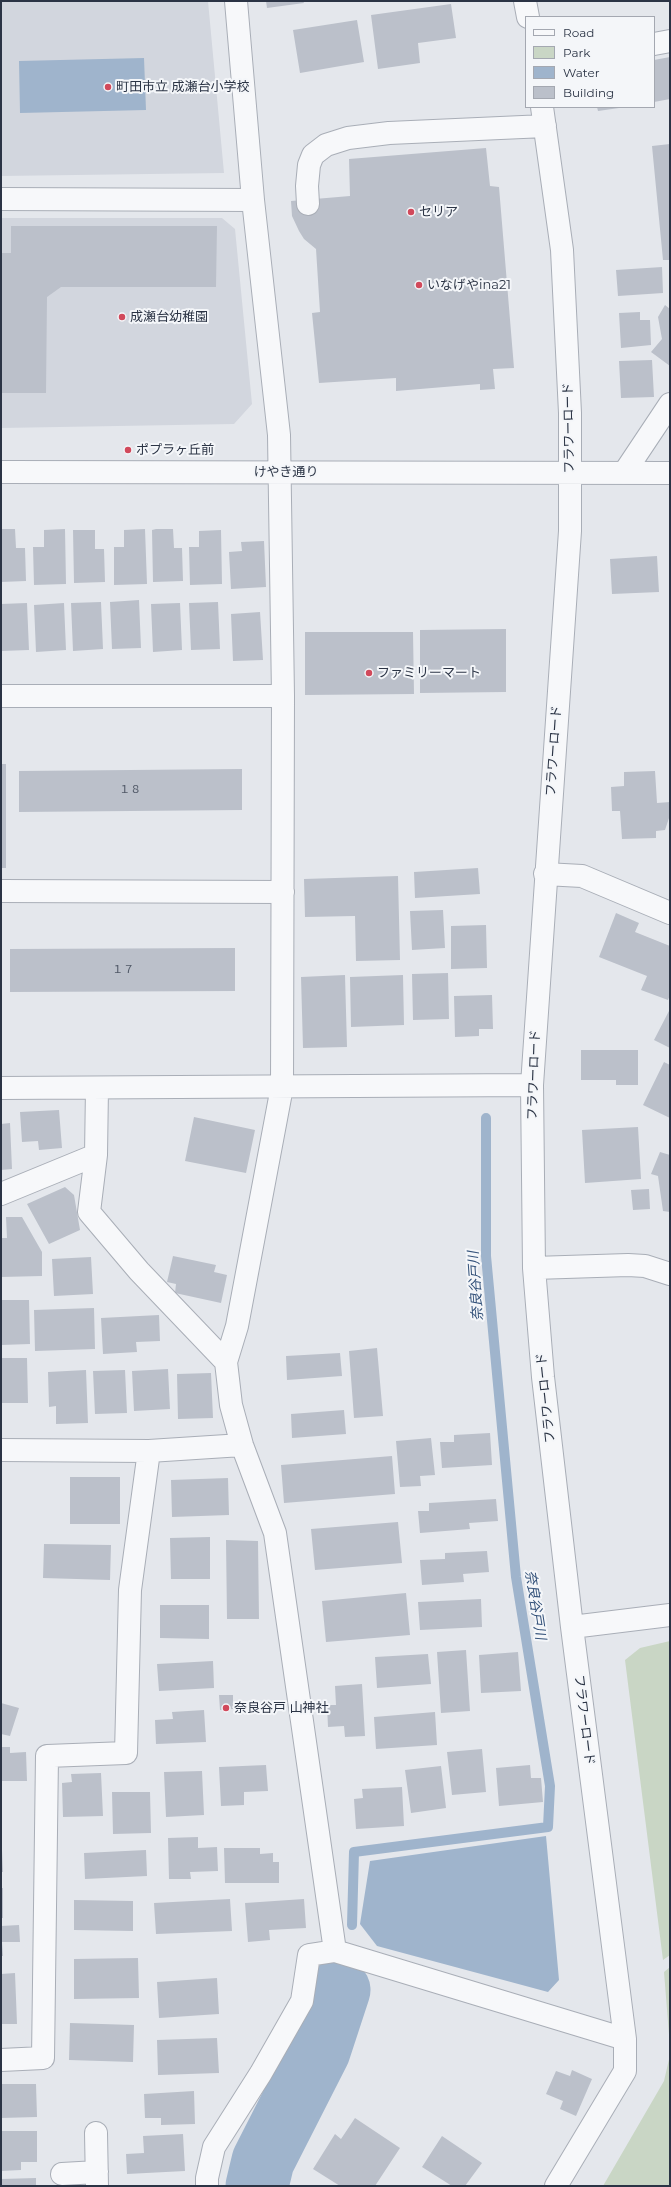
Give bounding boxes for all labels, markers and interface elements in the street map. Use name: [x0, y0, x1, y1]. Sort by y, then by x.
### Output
legend: [525, 16, 655, 108]
text: Road: [563, 25, 594, 40]
text: Park: [563, 45, 590, 60]
text: Water: [563, 65, 599, 80]
place label: 町田市立 成瀬台小学校: [116, 79, 249, 95]
marker: 町田市立 成瀬台小学校: [103, 82, 113, 92]
text: Building: [563, 85, 614, 100]
place label: セリア: [419, 204, 458, 220]
marker: セリア: [406, 207, 416, 217]
place label: いなげやina21: [427, 277, 511, 293]
marker: いなげやina21: [414, 280, 424, 290]
place label: 成瀬台幼稚園: [130, 309, 208, 325]
marker: 成瀬台幼稚園: [117, 312, 127, 322]
street label: フラワーロード: [560, 382, 578, 474]
place label: ポプラヶ丘前: [136, 442, 214, 458]
marker: ポプラヶ丘前: [123, 445, 133, 455]
street label: けやき通り: [254, 464, 318, 480]
place label: ファミリーマート: [377, 665, 481, 681]
marker: ファミリーマート: [364, 668, 374, 678]
street label: フラワーロード: [543, 705, 565, 797]
house number: １８: [119, 783, 141, 797]
house number: １７: [112, 963, 134, 977]
street label: フラワーロード: [525, 1029, 543, 1121]
water label: 奈良谷戸川: [465, 1250, 487, 1322]
street label: フラワーロード: [533, 1352, 559, 1444]
water label: 奈良谷戸川: [521, 1569, 549, 1641]
street label: フラワーロード: [571, 1674, 597, 1766]
place label: 奈良谷戸 山神社: [234, 1700, 328, 1716]
marker: 奈良谷戸 山神社: [221, 1703, 231, 1713]

